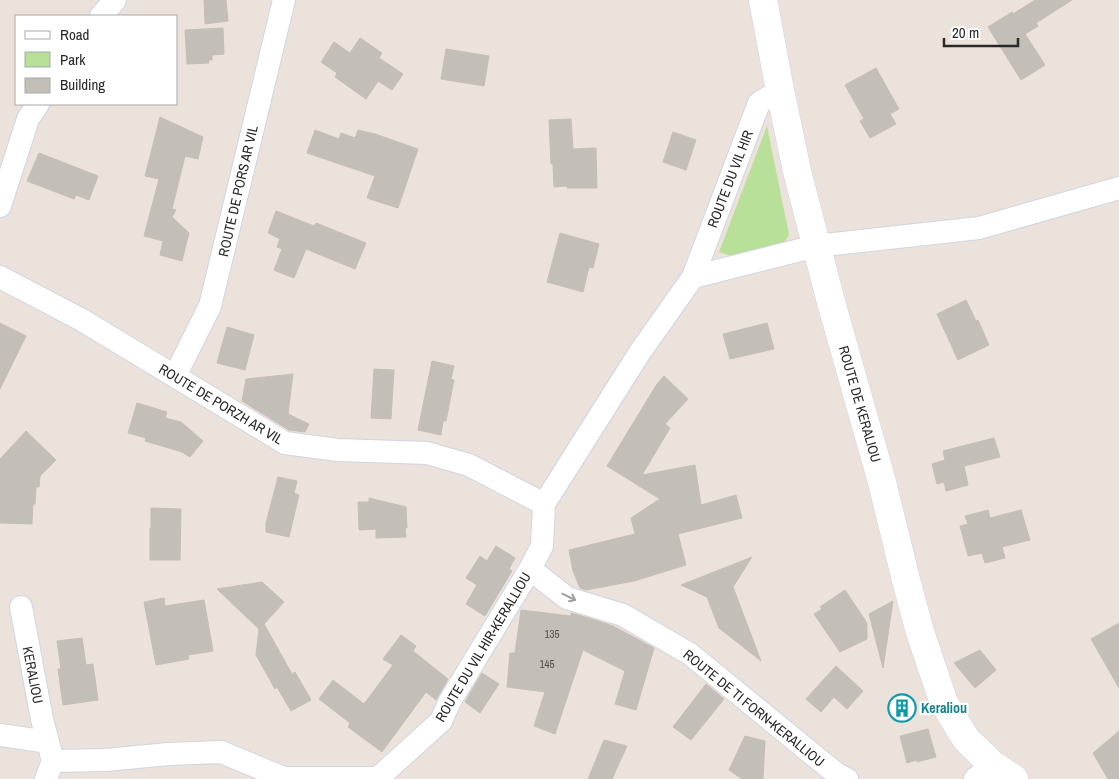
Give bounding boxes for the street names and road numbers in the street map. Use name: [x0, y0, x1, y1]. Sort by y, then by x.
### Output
street label: ROUTE DE PORS AR VIL: [214, 123, 262, 258]
street label: ROUTE DU VIL HIR: [703, 128, 757, 230]
street label: ROUTE DE KERALIOU: [835, 344, 885, 464]
street label: ROUTE DE PORZH AR VIL: [156, 360, 287, 449]
street label: ROUTE DU VIL HIR-KERALLIOU: [431, 569, 535, 725]
street label: KERALIOU: [19, 645, 47, 705]
street label: ROUTE DE TI FORN-KERALLIOU: [680, 645, 828, 771]

